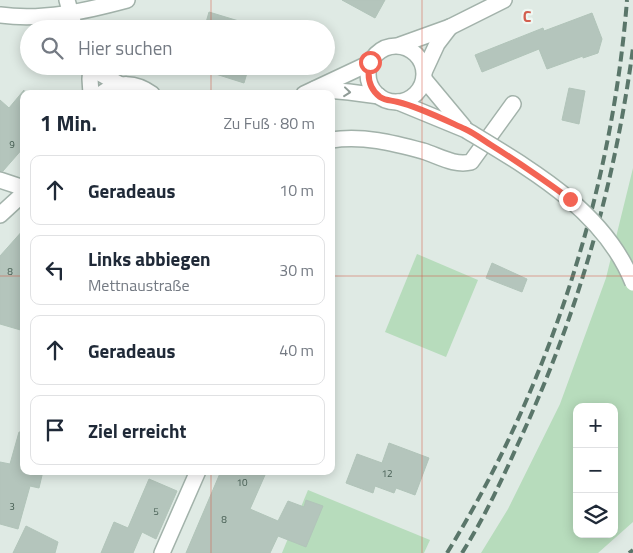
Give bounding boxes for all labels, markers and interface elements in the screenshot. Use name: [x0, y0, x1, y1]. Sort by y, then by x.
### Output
text: C: [523, 4, 532, 28]
search box: [20, 20, 335, 75]
text: Hier suchen: [78, 33, 173, 62]
icon: search: [38, 34, 66, 62]
route start: [359, 51, 382, 74]
one-way arrow: [343, 86, 351, 97]
text: 1 Min.: [40, 107, 97, 139]
text: Zu Fuß · 80 m: [223, 111, 315, 135]
house number: 9: [9, 137, 15, 152]
icon: ahead: [41, 176, 69, 204]
text: Geradeaus: [88, 176, 175, 205]
text: 10 m: [279, 178, 314, 202]
route end: [559, 188, 582, 211]
text: Links abbiegen: [88, 244, 211, 273]
icon: left: [41, 256, 69, 284]
text: 30 m: [279, 258, 314, 282]
house number: 8: [7, 264, 13, 279]
text: Mettnaustraße: [88, 273, 190, 297]
icon: ahead: [41, 336, 69, 364]
text: Geradeaus: [88, 336, 175, 365]
text: 40 m: [279, 338, 314, 362]
map controls: [573, 403, 618, 538]
button: +: [573, 403, 618, 448]
icon: arrive: [41, 416, 69, 444]
text: Ziel erreicht: [88, 416, 186, 445]
button: −: [573, 448, 618, 493]
house number: 12: [381, 466, 393, 481]
house number: 10: [236, 475, 248, 490]
button: layers: [573, 493, 618, 538]
house number: 3: [9, 499, 15, 514]
house number: 5: [153, 504, 159, 519]
house number: 8: [221, 512, 227, 527]

